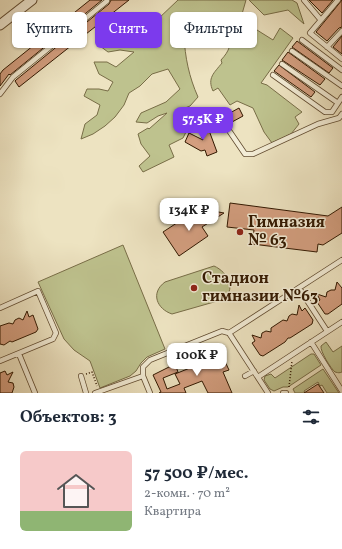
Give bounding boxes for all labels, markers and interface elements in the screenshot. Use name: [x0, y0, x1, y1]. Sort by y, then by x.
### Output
chip: Купить: [12, 12, 87, 48]
chip: Снять: [95, 12, 162, 48]
chip: Фильтры: [170, 12, 257, 48]
pin: 57.5K ₽: [166, 107, 240, 141]
text: 57.5K ₽: [182, 111, 224, 129]
pin: 134K ₽: [156, 198, 222, 232]
text: 134K ₽: [169, 202, 209, 220]
place label: Гимназия № 63: [248, 212, 325, 252]
marker: Гимназия № 63: [235, 227, 245, 237]
place label: Стадион гимназии №63: [202, 268, 318, 308]
marker: Стадион гимназии №63: [189, 283, 199, 293]
pin: 100K ₽: [164, 343, 230, 377]
text: 100K ₽: [176, 347, 218, 365]
text: Объектов: 3: [20, 406, 117, 429]
icon: filters: [300, 406, 322, 428]
text: 57 500 ₽/мес.: [144, 462, 249, 485]
icon: home: [52, 467, 100, 515]
text: 2-комн. · 70 m²: [144, 485, 230, 503]
text: Квартира: [144, 503, 201, 521]

